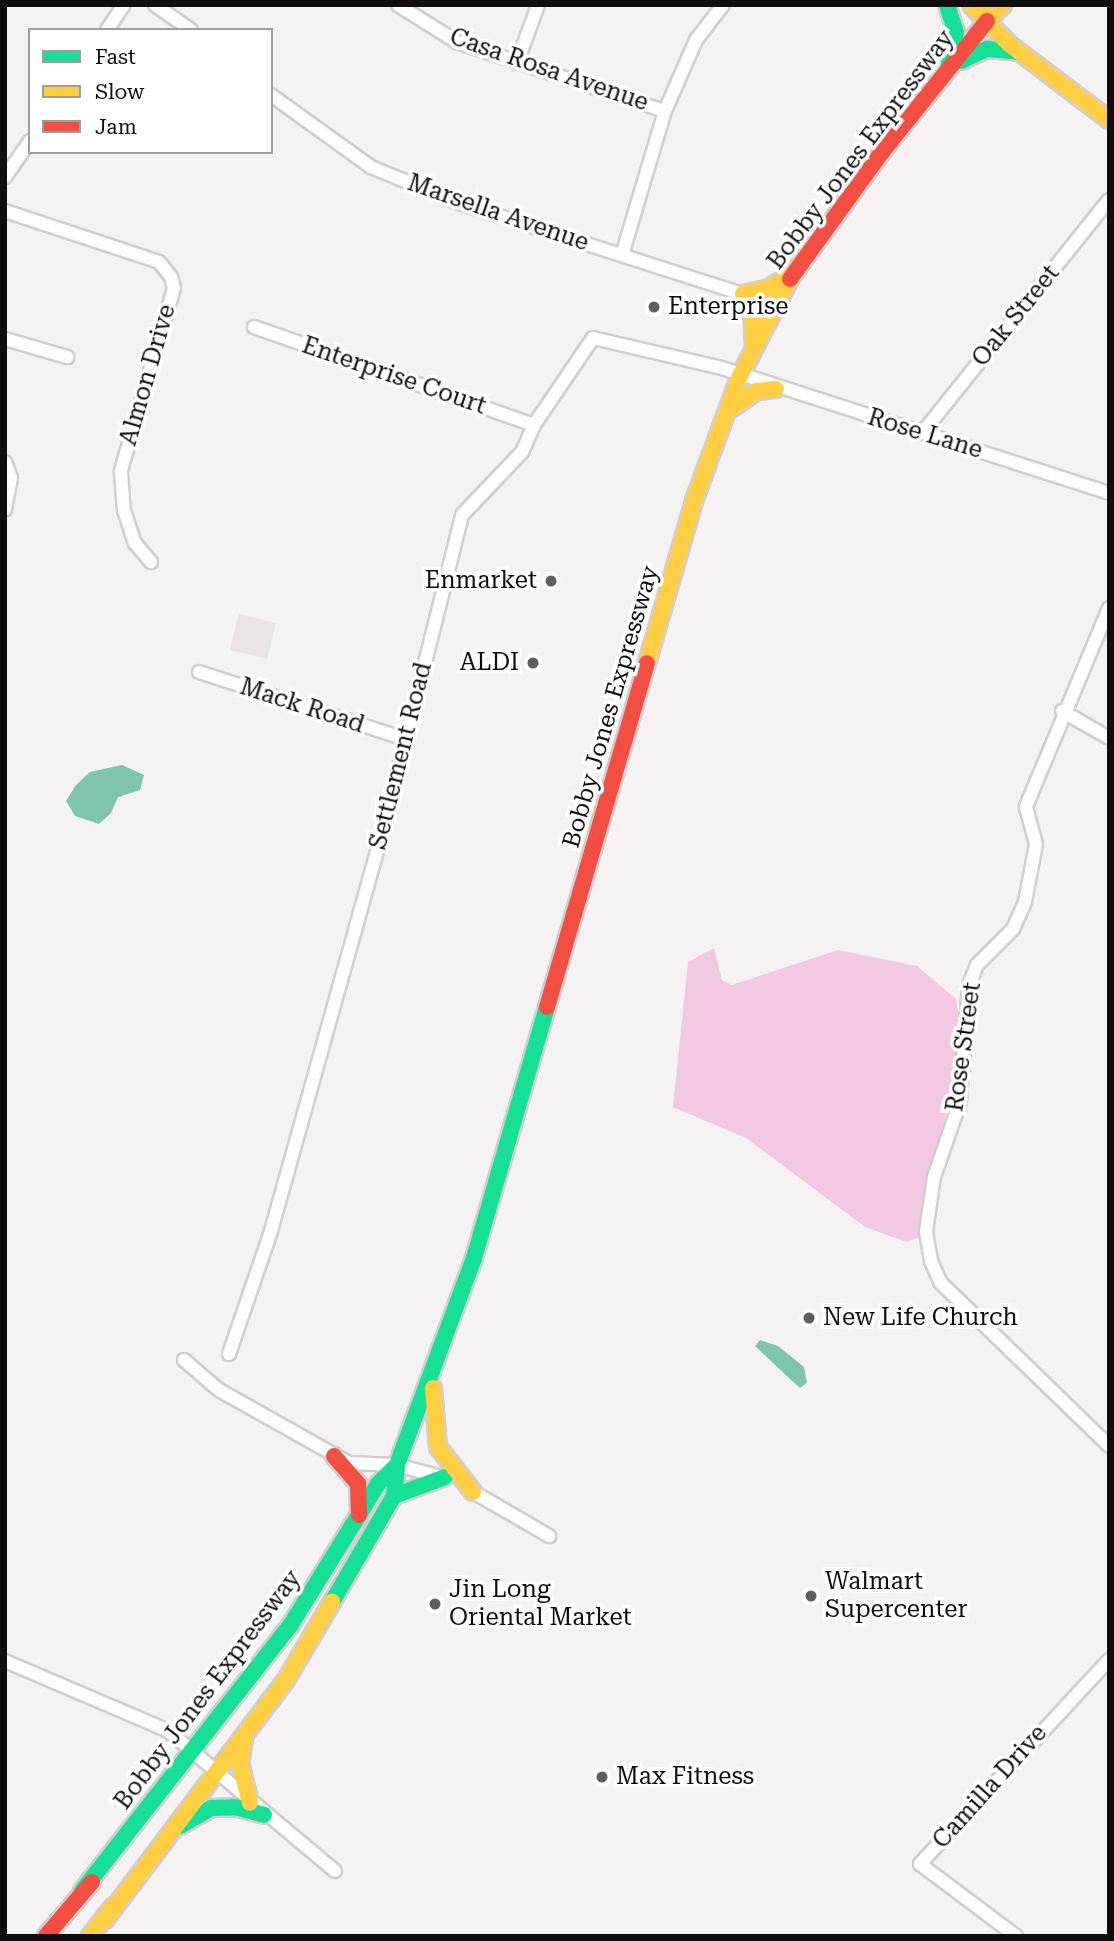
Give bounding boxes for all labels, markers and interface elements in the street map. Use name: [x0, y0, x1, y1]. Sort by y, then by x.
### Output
street label: Casa Rosa Avenue: [446, 23, 652, 117]
street label: Bobby Jones Expressway: [762, 25, 960, 275]
legend: [28, 28, 273, 154]
text: Fast: [95, 45, 136, 69]
text: Slow: [95, 80, 144, 104]
text: Jam: [95, 115, 137, 139]
street label: Marsella Avenue: [404, 169, 592, 257]
street label: Oak Street: [966, 259, 1066, 373]
place label: Enterprise: [668, 293, 788, 321]
marker: Enterprise: [646, 299, 662, 315]
street label: Almon Drive: [114, 301, 182, 449]
street label: Enterprise Court: [298, 331, 490, 421]
street label: Rose Lane: [864, 403, 986, 465]
street label: Bobby Jones Expressway: [557, 563, 665, 851]
place label: Enmarket: [425, 567, 537, 595]
marker: Enmarket: [543, 573, 559, 589]
place label: ALDI: [460, 649, 519, 677]
marker: ALDI: [525, 655, 541, 671]
street label: Settlement Road: [364, 659, 438, 853]
street label: Mack Road: [236, 672, 368, 740]
street label: Rose Street: [941, 980, 987, 1114]
place label: New Life Church: [823, 1304, 1018, 1332]
marker: New Life Church: [801, 1310, 817, 1326]
street label: Bobby Jones Expressway: [109, 1565, 307, 1815]
place label: Walmart Supercenter: [825, 1568, 967, 1624]
place label: Jin Long Oriental Market: [449, 1576, 632, 1632]
marker: Walmart Supercenter: [803, 1588, 819, 1604]
marker: Jin Long Oriental Market: [427, 1596, 443, 1612]
street label: Camilla Drive: [927, 1719, 1053, 1855]
place label: Max Fitness: [616, 1763, 754, 1791]
marker: Max Fitness: [594, 1769, 610, 1785]

